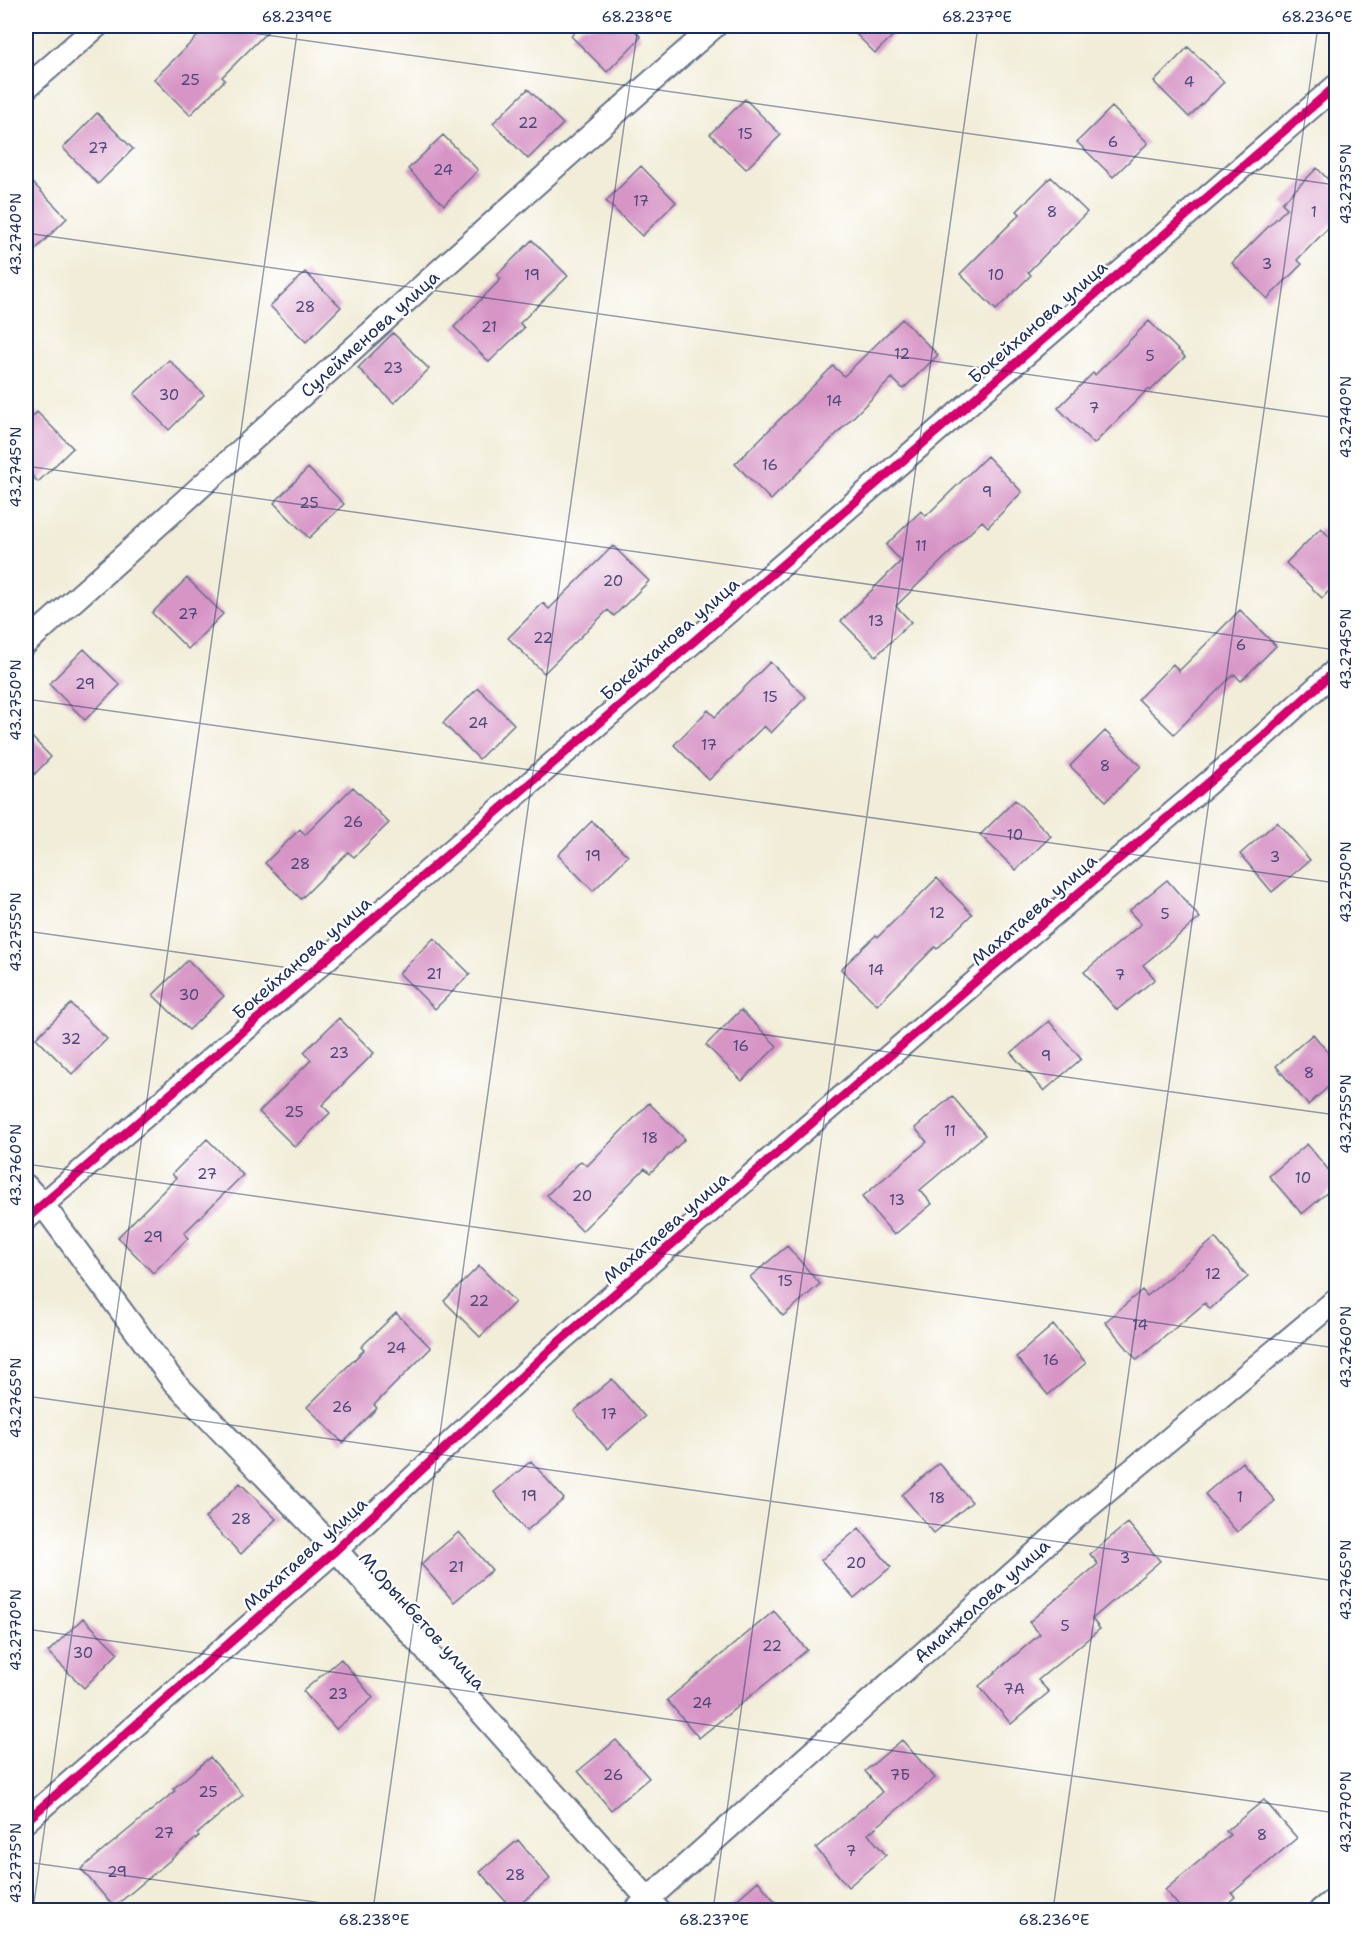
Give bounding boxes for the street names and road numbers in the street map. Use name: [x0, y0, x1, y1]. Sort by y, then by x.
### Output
street label: Бокейханова улица: [964, 255, 1112, 389]
street label: Сулейменова улица: [295, 265, 445, 403]
street label: Бокейханова улица: [596, 572, 744, 706]
street label: Махатаева улица: [966, 849, 1102, 971]
street label: Бокейханова улица: [228, 891, 376, 1025]
street label: Махатаева улица: [598, 1167, 734, 1289]
street label: Махатаева улица: [238, 1492, 372, 1616]
street label: Аманжолова улица: [909, 1534, 1055, 1668]
street label: М.Орынбетов улица: [353, 1547, 491, 1695]

